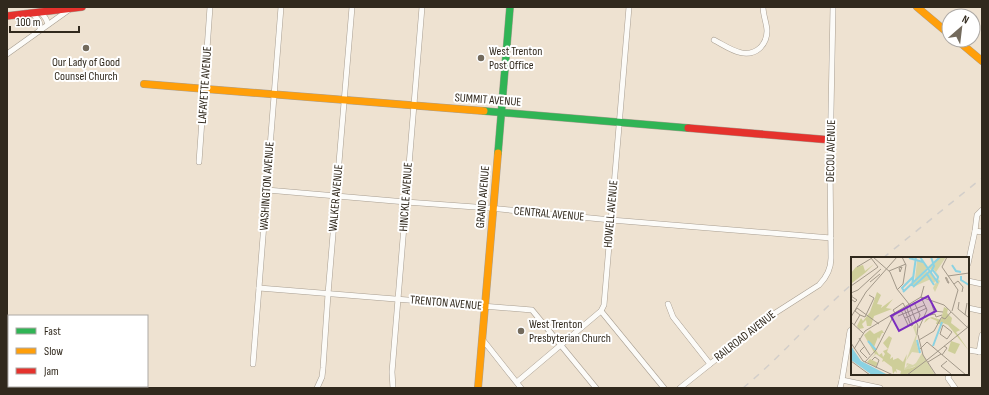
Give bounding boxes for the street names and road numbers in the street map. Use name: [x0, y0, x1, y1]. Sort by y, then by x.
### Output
street label: LAFAYETTE AVENUE: [195, 46, 215, 124]
street label: SUMMIT AVENUE: [454, 90, 522, 110]
street label: DECOU AVENUE: [823, 120, 839, 182]
street label: WASHINGTON AVENUE: [256, 141, 278, 231]
street label: HINCKLE AVENUE: [396, 162, 416, 232]
street label: WALKER AVENUE: [326, 164, 346, 232]
street label: GRAND AVENUE: [473, 165, 493, 229]
street label: HOWELL AVENUE: [601, 180, 621, 248]
street label: CENTRAL AVENUE: [513, 203, 585, 225]
street label: TRENTON AVENUE: [409, 292, 483, 314]
street label: RAILROAD AVENUE: [711, 307, 779, 365]

